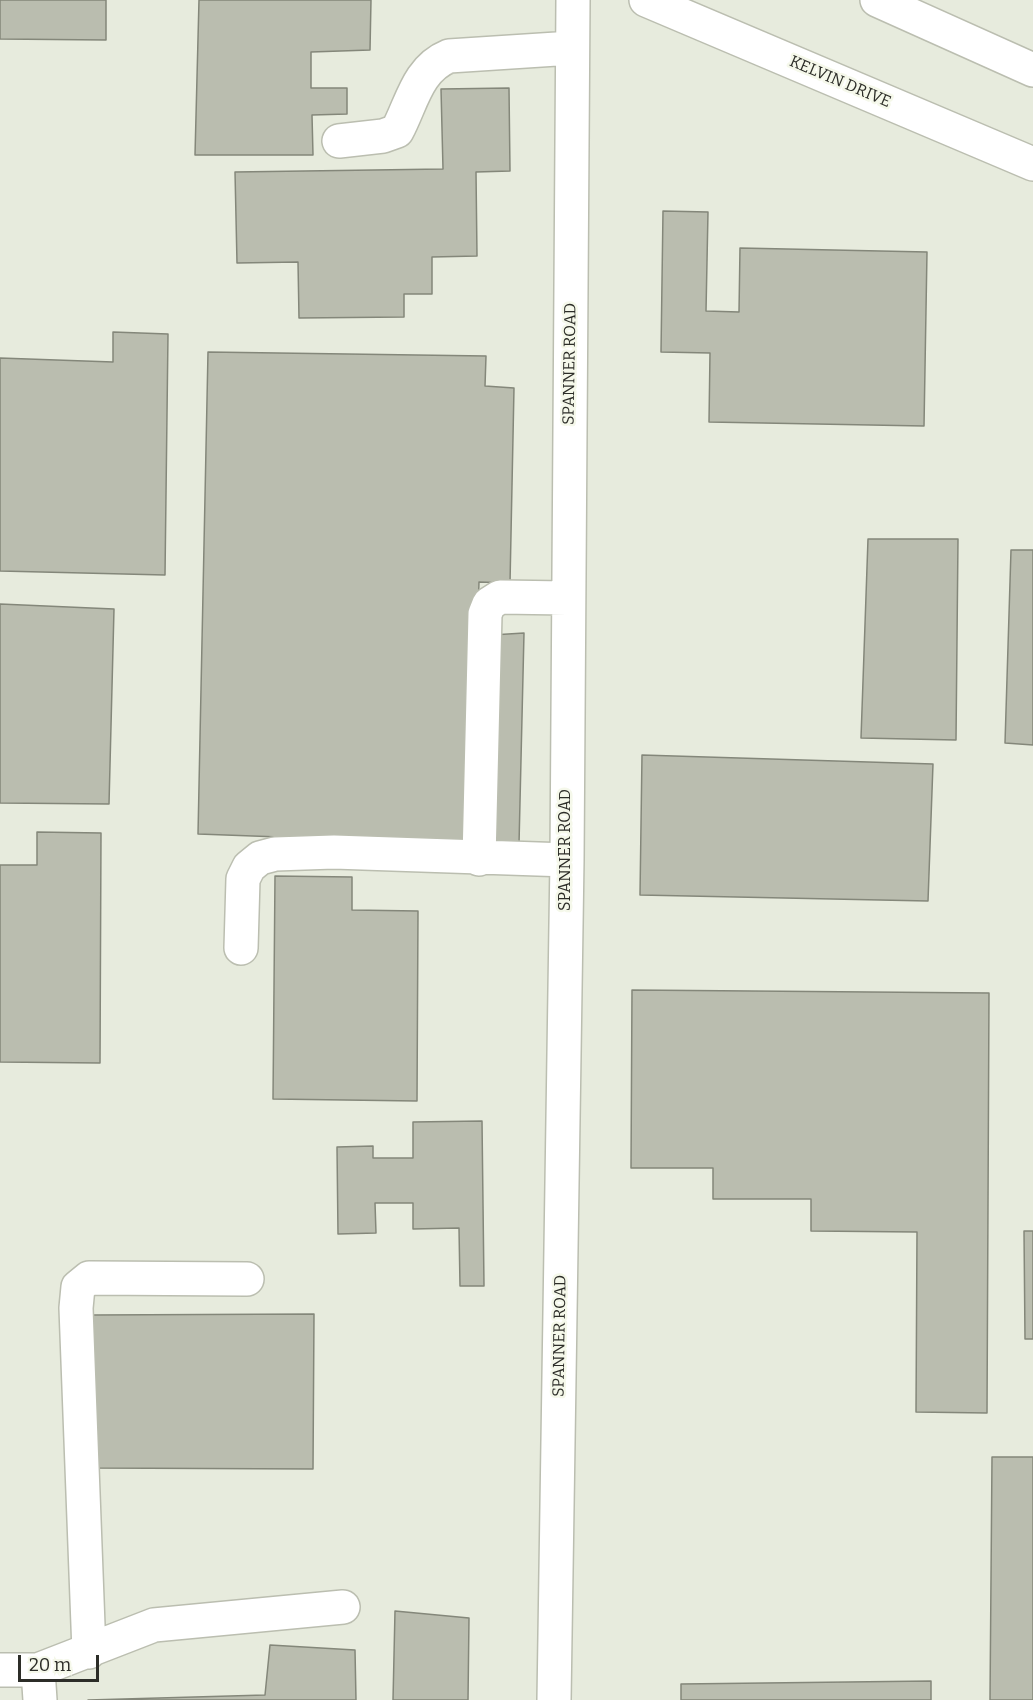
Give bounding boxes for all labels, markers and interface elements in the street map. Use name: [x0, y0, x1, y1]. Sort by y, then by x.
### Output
street label: KELVIN DRIVE: [786, 52, 894, 112]
street label: SPANNER ROAD: [559, 303, 581, 425]
street label: SPANNER ROAD: [556, 789, 576, 911]
street label: SPANNER ROAD: [549, 1275, 571, 1397]
scale bar: [21, 1643, 102, 1681]
text: 20 m: [29, 1654, 71, 1676]

